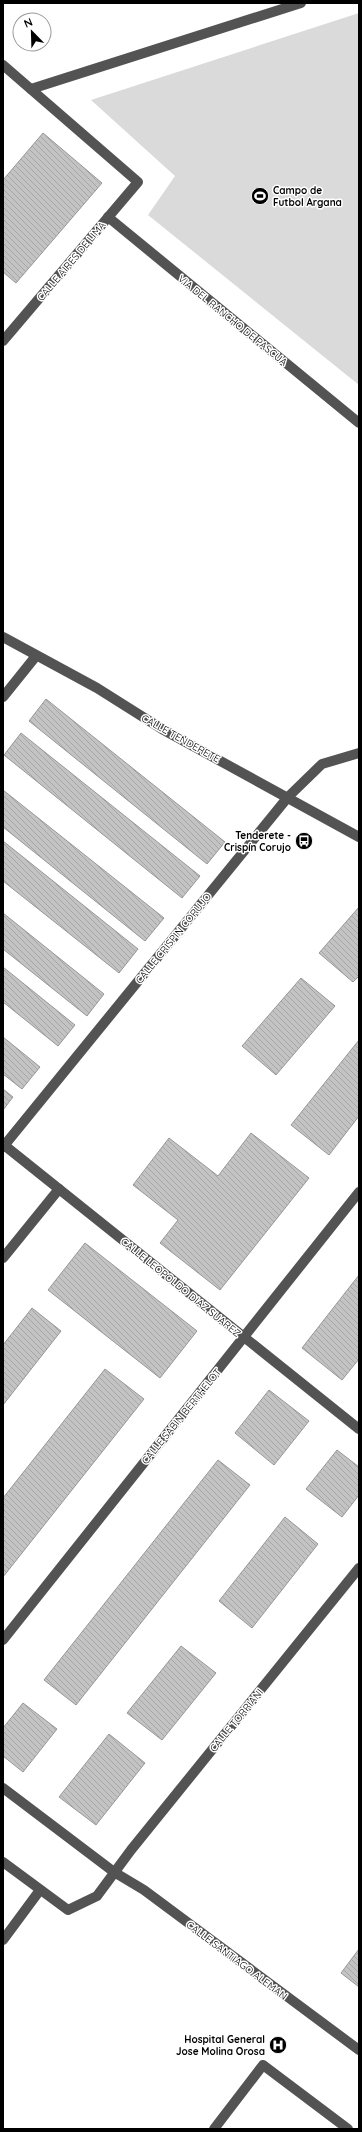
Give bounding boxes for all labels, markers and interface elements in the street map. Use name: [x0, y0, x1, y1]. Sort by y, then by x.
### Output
north arrow: [12, 12, 52, 52]
text: N: [22, 15, 35, 31]
place label: Campo de Futbol Argana: [273, 184, 342, 209]
sports icon: Campo de Futbol Argana: [250, 186, 270, 206]
street label: CALLE AIRES DE LIMA: [34, 218, 109, 304]
street label: VIA DEL RANCHO DE PASCUA: [175, 272, 290, 369]
street label: CALLE TENDERETE: [139, 711, 223, 766]
place label: Tenderete - Crispín Corujo: [224, 829, 291, 854]
bus stop icon: Tenderete - Crispín Corujo: [294, 831, 314, 851]
street label: CALLE CRISPIN CORUJO: [133, 890, 214, 986]
street label: CALLE LEOPOLDO DIAZ SUAREZ: [118, 1235, 243, 1340]
street label: CALLE SABIN BERTHELOT: [139, 1366, 224, 1467]
street label: CALLE TORRIANI: [207, 1686, 266, 1755]
street label: CALLE SANTIAGO ALEMAN: [184, 1918, 290, 2003]
place label: Hospital General Jose Molina Orosa: [176, 2033, 265, 2058]
hospital icon: Hospital General Jose Molina Orosa: [268, 2035, 288, 2055]

